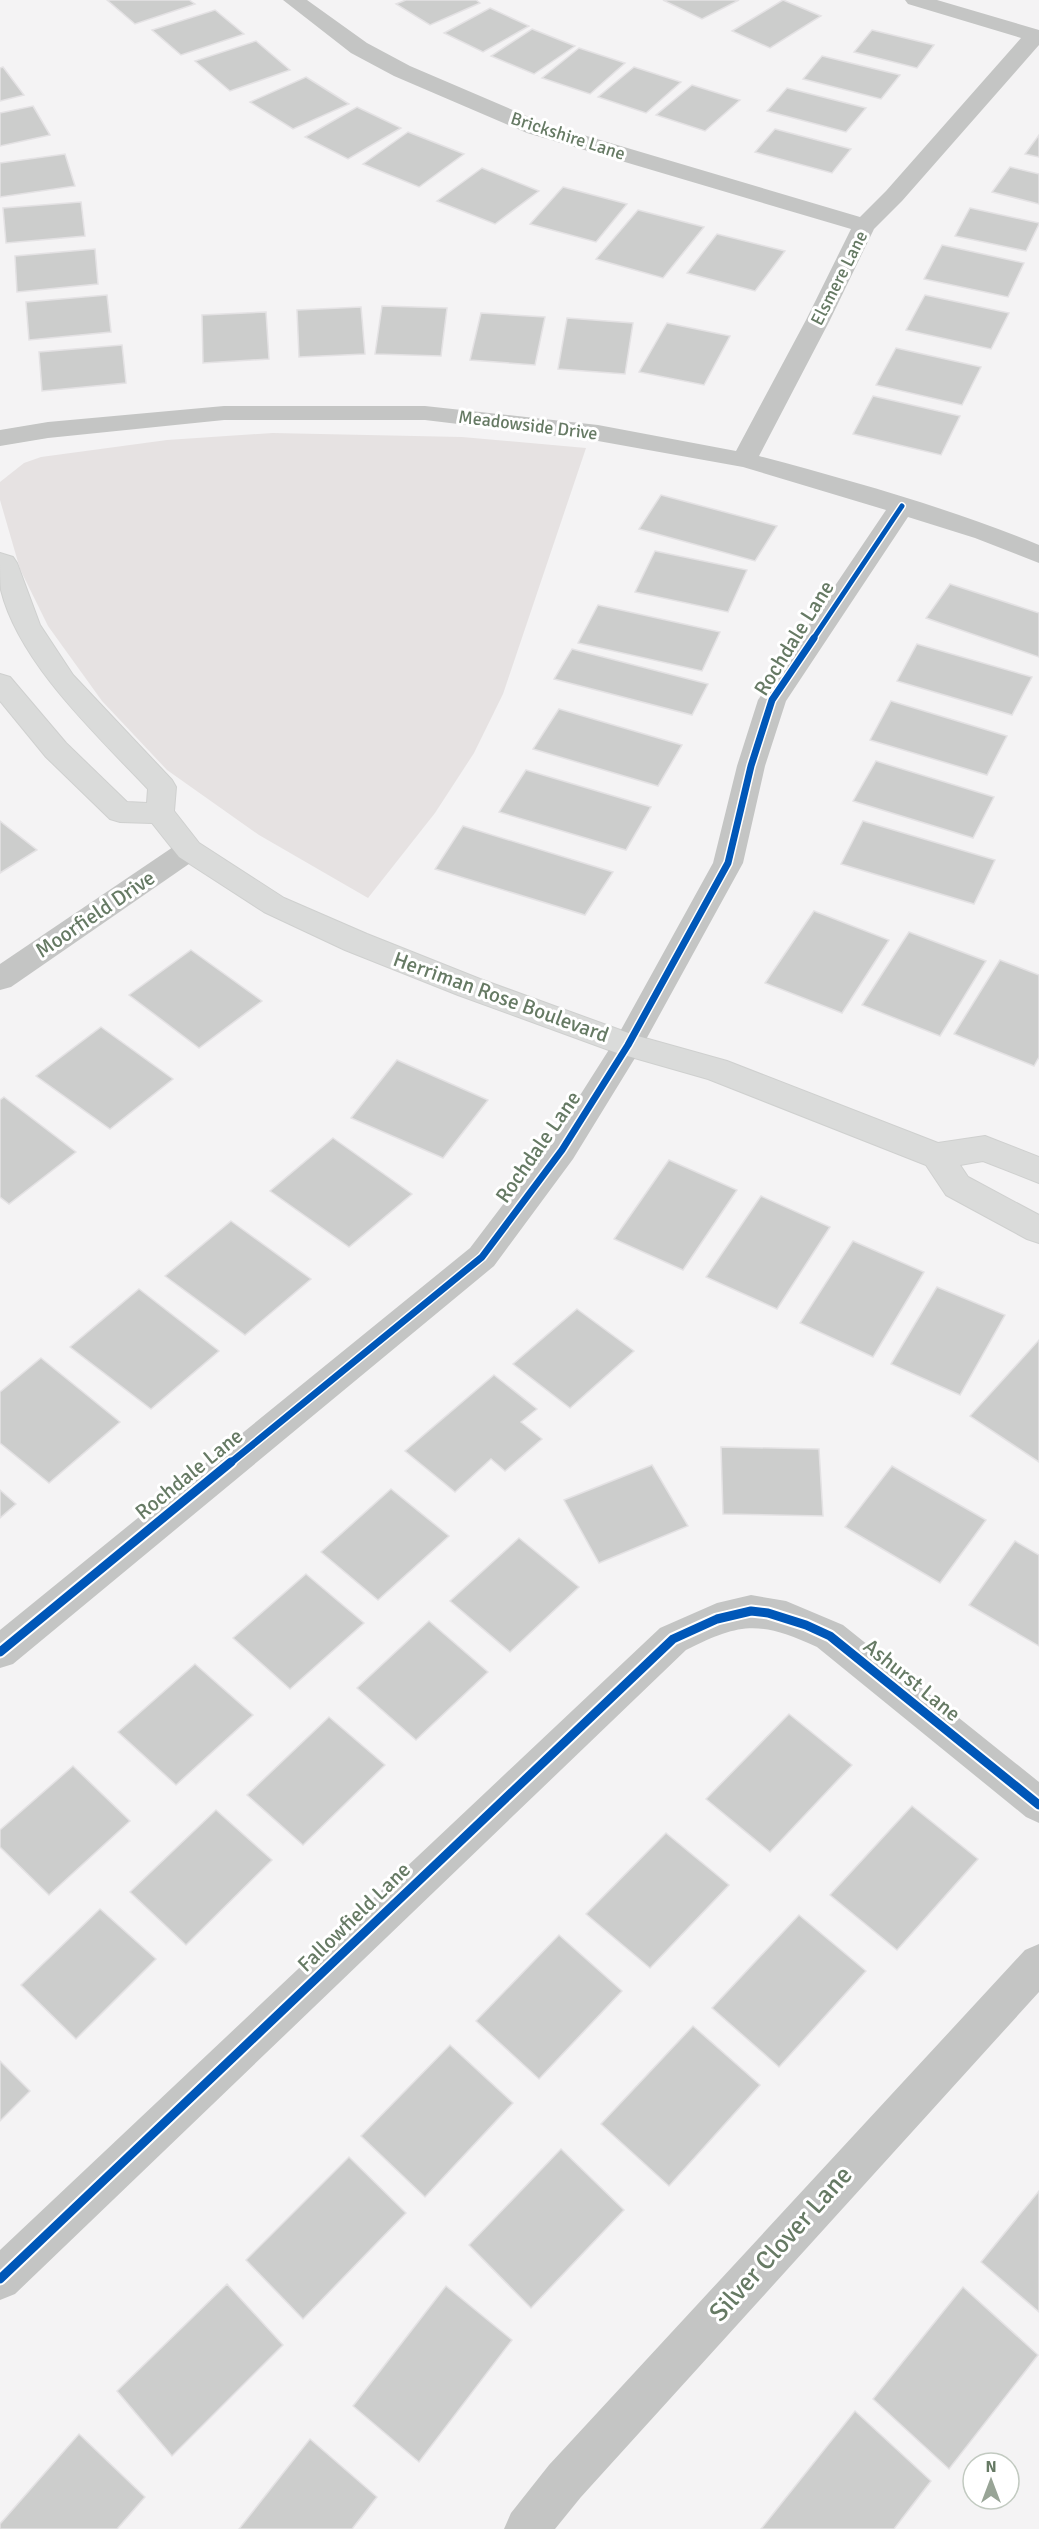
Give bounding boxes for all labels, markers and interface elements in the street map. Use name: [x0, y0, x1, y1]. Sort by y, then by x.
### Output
street label: Brickshire Lane: [508, 107, 628, 165]
street label: Elsmere Lane: [806, 227, 872, 329]
street label: Meadowside Drive: [457, 406, 599, 444]
street label: Rochdale Lane: [748, 576, 840, 700]
street label: Moorfield Drive: [30, 864, 160, 964]
street label: Herriman Rose Boulevard: [390, 946, 612, 1048]
street label: Rochdale Lane: [490, 1086, 586, 1208]
street label: Rochdale Lane: [130, 1423, 248, 1525]
street label: Ashurst Lane: [858, 1633, 966, 1727]
street label: Fallowfield Lane: [292, 1857, 416, 1977]
street label: Silver Clover Lane: [703, 2160, 859, 2328]
north arrow: [961, 2451, 1021, 2511]
text: N: [985, 2457, 997, 2477]

